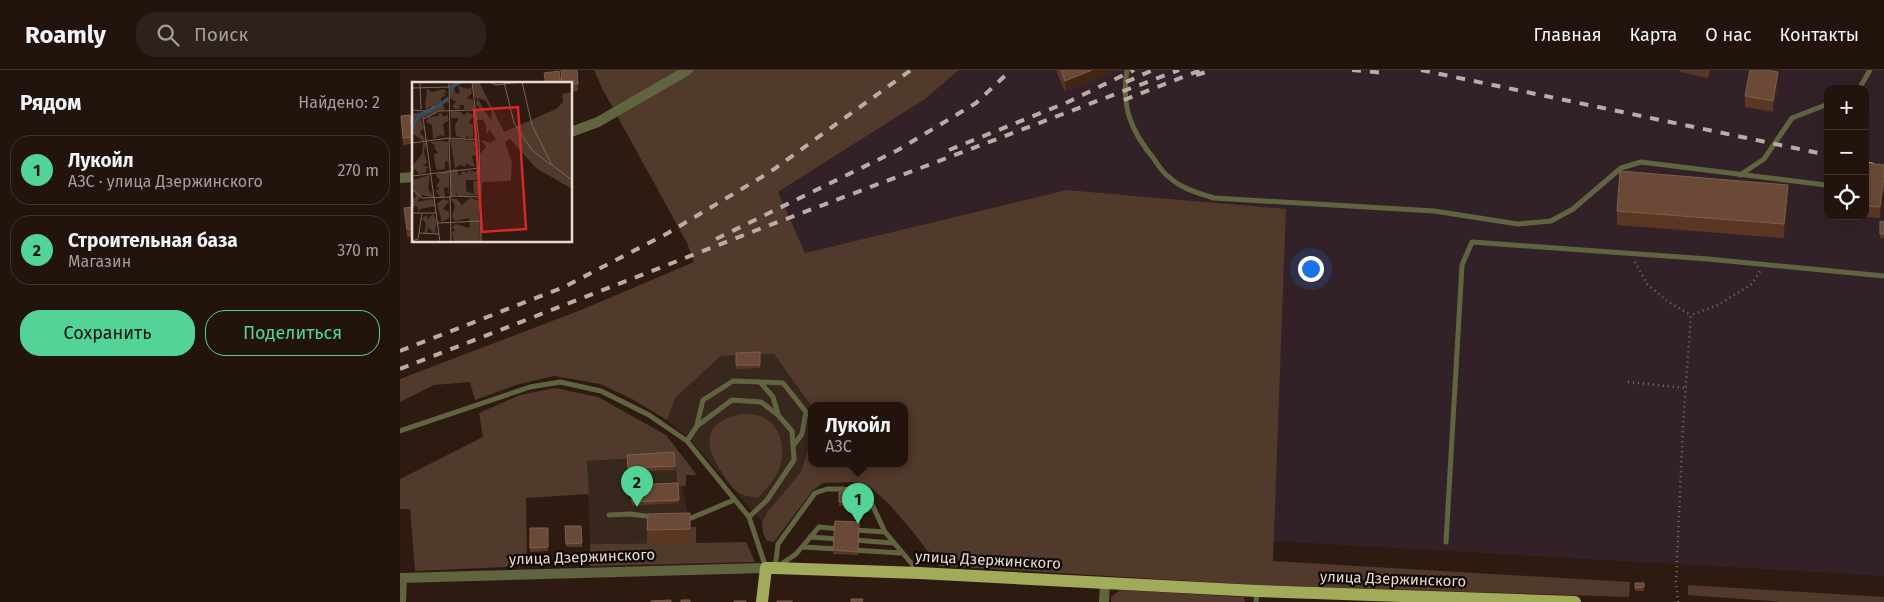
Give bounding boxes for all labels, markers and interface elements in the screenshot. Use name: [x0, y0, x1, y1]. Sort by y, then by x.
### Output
search box: [136, 12, 486, 57]
text: Roamly: [25, 21, 106, 49]
icon: search: [154, 21, 182, 49]
text: Поиск: [194, 23, 248, 46]
text: Главная: [1534, 24, 1602, 46]
text: Карта: [1630, 24, 1677, 46]
text: О нас: [1705, 24, 1752, 46]
text: Контакты: [1780, 24, 1859, 46]
inset map: [412, 82, 572, 242]
map controls: [1824, 85, 1869, 220]
button: +: [1824, 85, 1869, 130]
text: Рядом: [20, 90, 81, 116]
text: Найдено: 2: [298, 93, 380, 112]
button: −: [1824, 130, 1869, 175]
text: Лукойл: [68, 149, 134, 172]
text: 1: [33, 161, 41, 180]
text: 270 m: [337, 161, 379, 180]
text: АЗС · улица Дзержинского: [68, 172, 263, 191]
button: locate: [1824, 175, 1869, 220]
text: Строительная база: [68, 229, 238, 252]
text: 2: [33, 241, 41, 260]
text: 370 m: [337, 241, 379, 260]
text: Магазин: [68, 252, 131, 271]
your location: [1298, 256, 1324, 282]
button: Сохранить: [20, 310, 195, 356]
button: Поделиться: [205, 310, 380, 356]
popup: [808, 402, 908, 467]
text: Лукойл: [825, 414, 891, 437]
text: АЗС: [825, 437, 852, 456]
pin: 2: [621, 466, 653, 507]
pin: 1: [842, 483, 874, 524]
street label: улица Дзержинского: [509, 545, 655, 569]
street label: улица Дзержинского: [914, 547, 1062, 573]
street label: улица Дзержинского: [1320, 567, 1466, 591]

